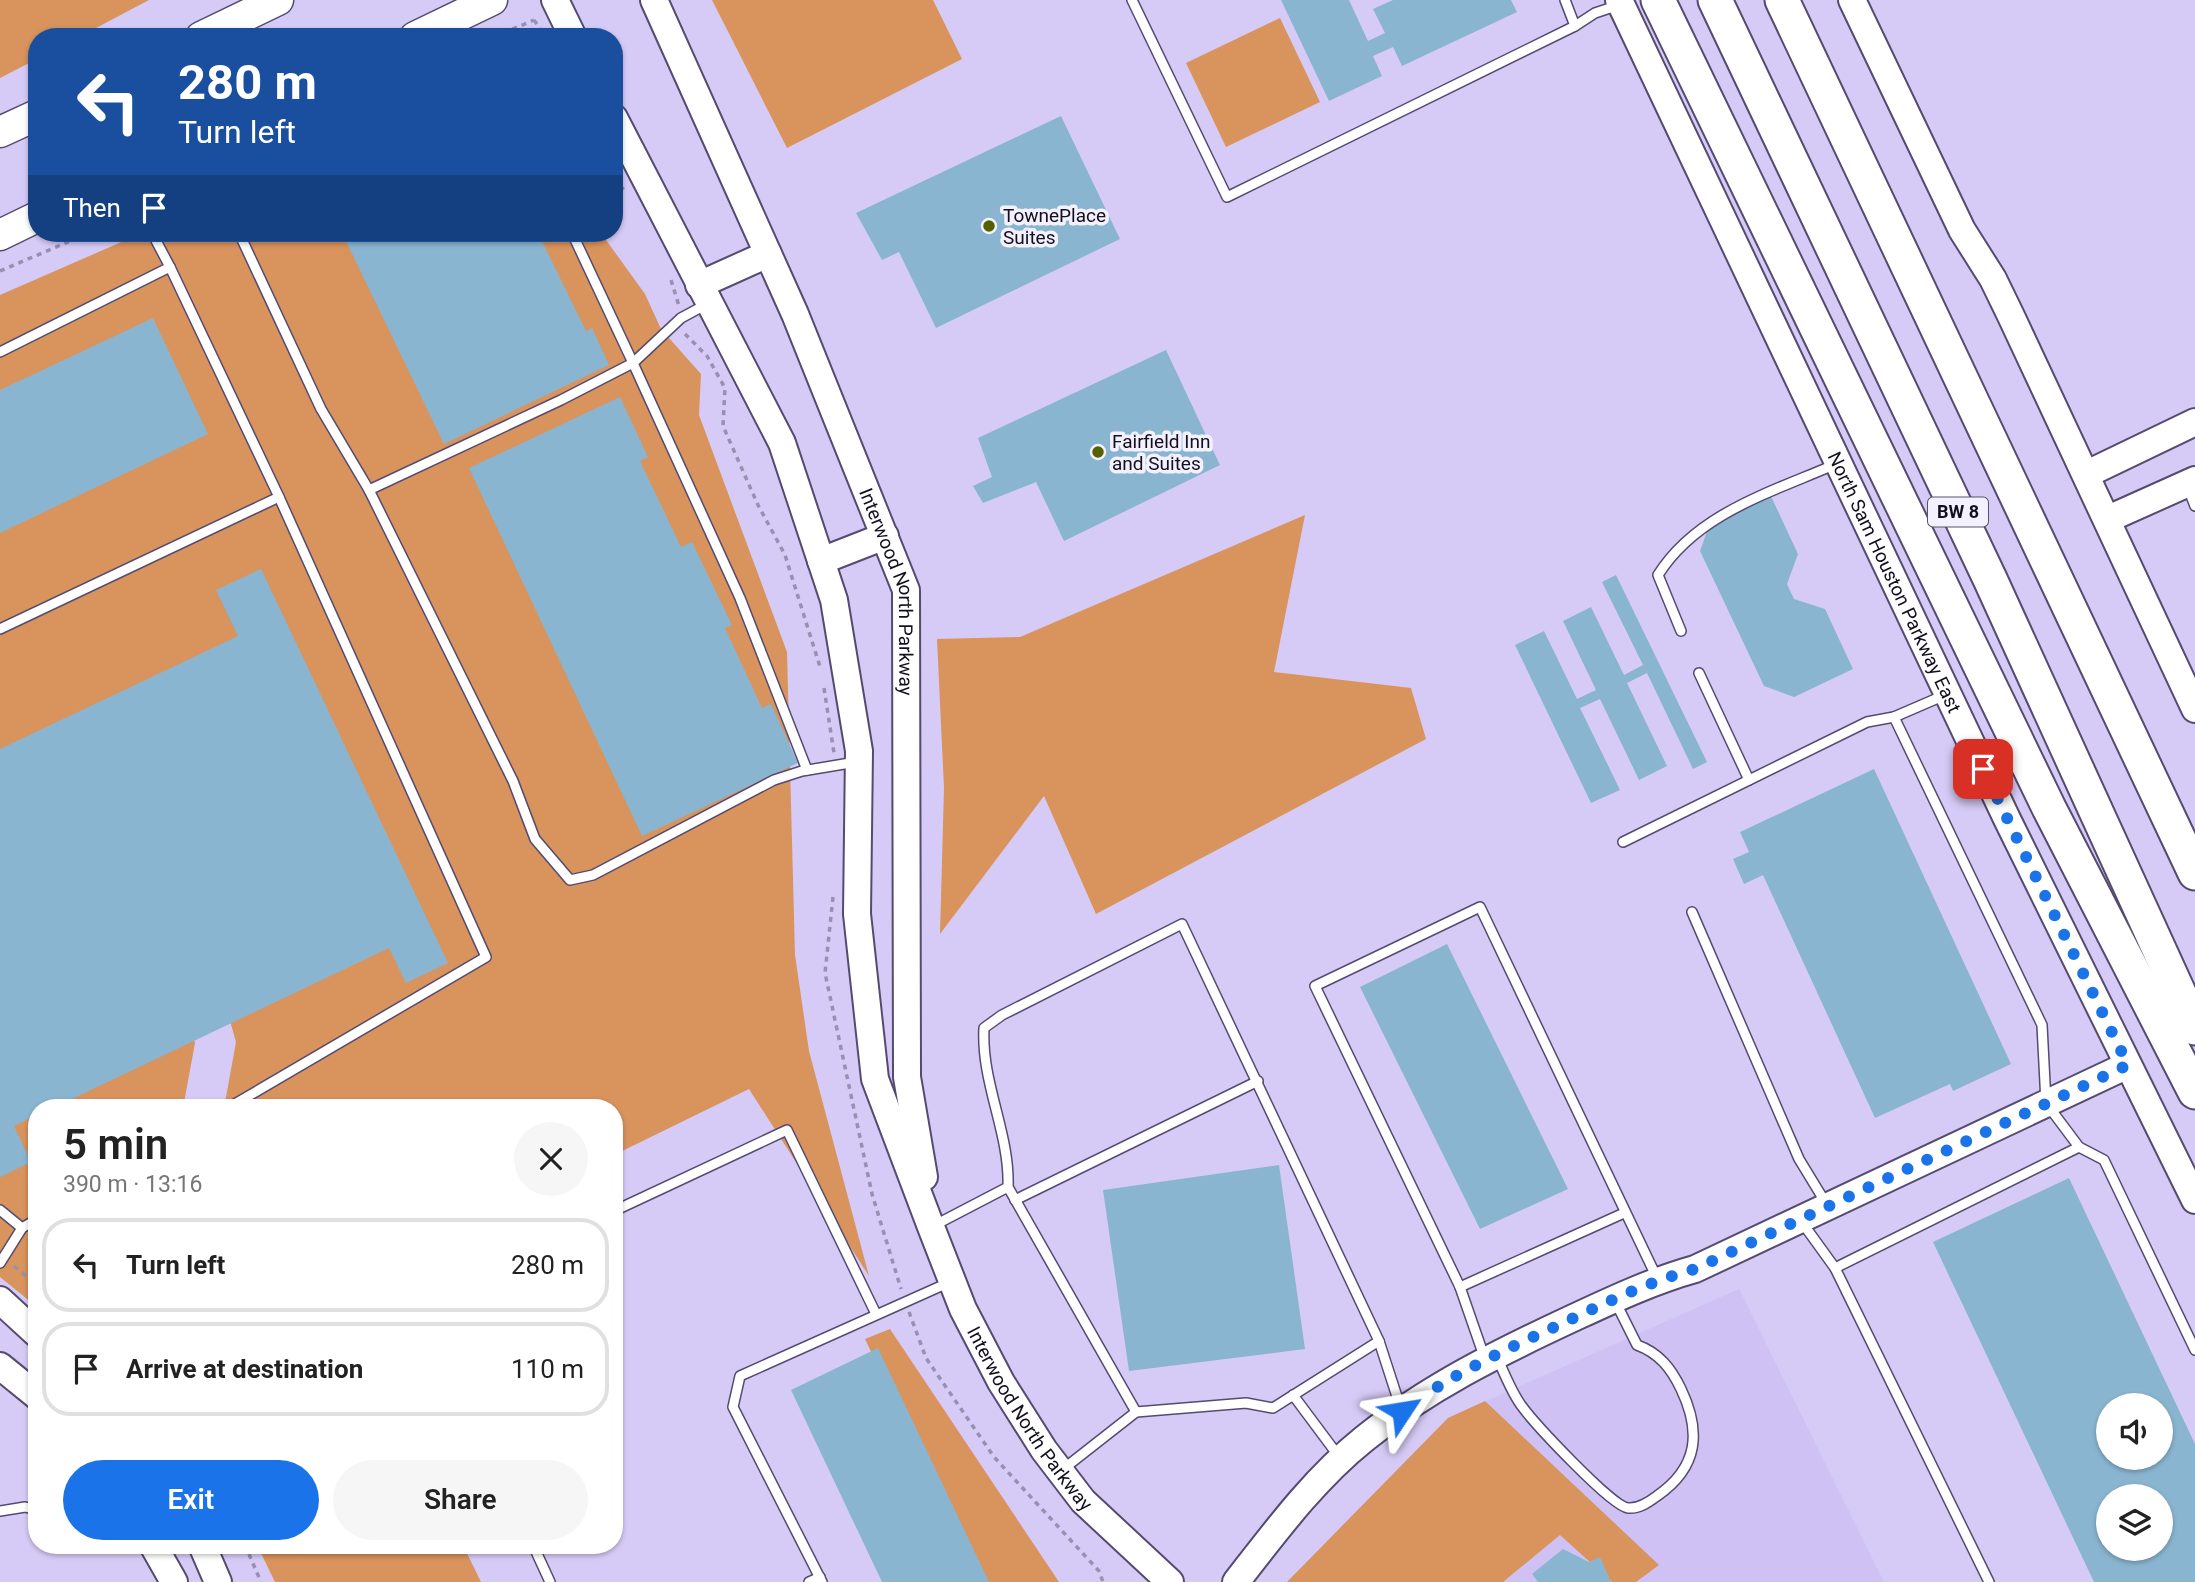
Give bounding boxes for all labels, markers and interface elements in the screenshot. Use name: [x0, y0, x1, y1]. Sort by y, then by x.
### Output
text: 280 m: [178, 54, 317, 111]
icon: left: [63, 56, 154, 147]
text: Turn left: [178, 113, 296, 151]
icon: arrive: [135, 189, 173, 227]
text: Then: [63, 193, 121, 223]
place label: TownePlace Suites: [1003, 204, 1106, 249]
marker: TownePlace Suites: [981, 218, 997, 234]
place label: Fairfield Inn and Suites: [1112, 430, 1210, 475]
marker: Fairfield Inn and Suites: [1090, 444, 1106, 460]
street label: North Sam Houston Parkway East: [1823, 448, 1966, 716]
street label: Interwood North Parkway: [854, 485, 917, 696]
road number: BW 8: [1928, 498, 1988, 526]
pin: [1953, 739, 2013, 799]
icon: arrive: [1964, 750, 2002, 788]
text: 5 min: [63, 1120, 168, 1169]
button: close: [514, 1122, 588, 1196]
text: 390 m · 13:16: [63, 1171, 202, 1198]
icon: left: [67, 1246, 105, 1284]
text: Turn left: [126, 1250, 225, 1280]
text: 280 m: [511, 1250, 584, 1280]
street label: Interwood North Parkway: [962, 1323, 1097, 1516]
icon: arrive: [67, 1350, 105, 1388]
text: Arrive at destination: [126, 1354, 363, 1384]
text: 110 m: [511, 1354, 584, 1384]
position arrow: [1365, 1374, 1439, 1448]
map controls: [2096, 1393, 2173, 1561]
button: sound: [2096, 1393, 2173, 1470]
button: Exit: [63, 1460, 319, 1540]
button: Share: [333, 1460, 588, 1540]
button: layers: [2096, 1484, 2173, 1561]

